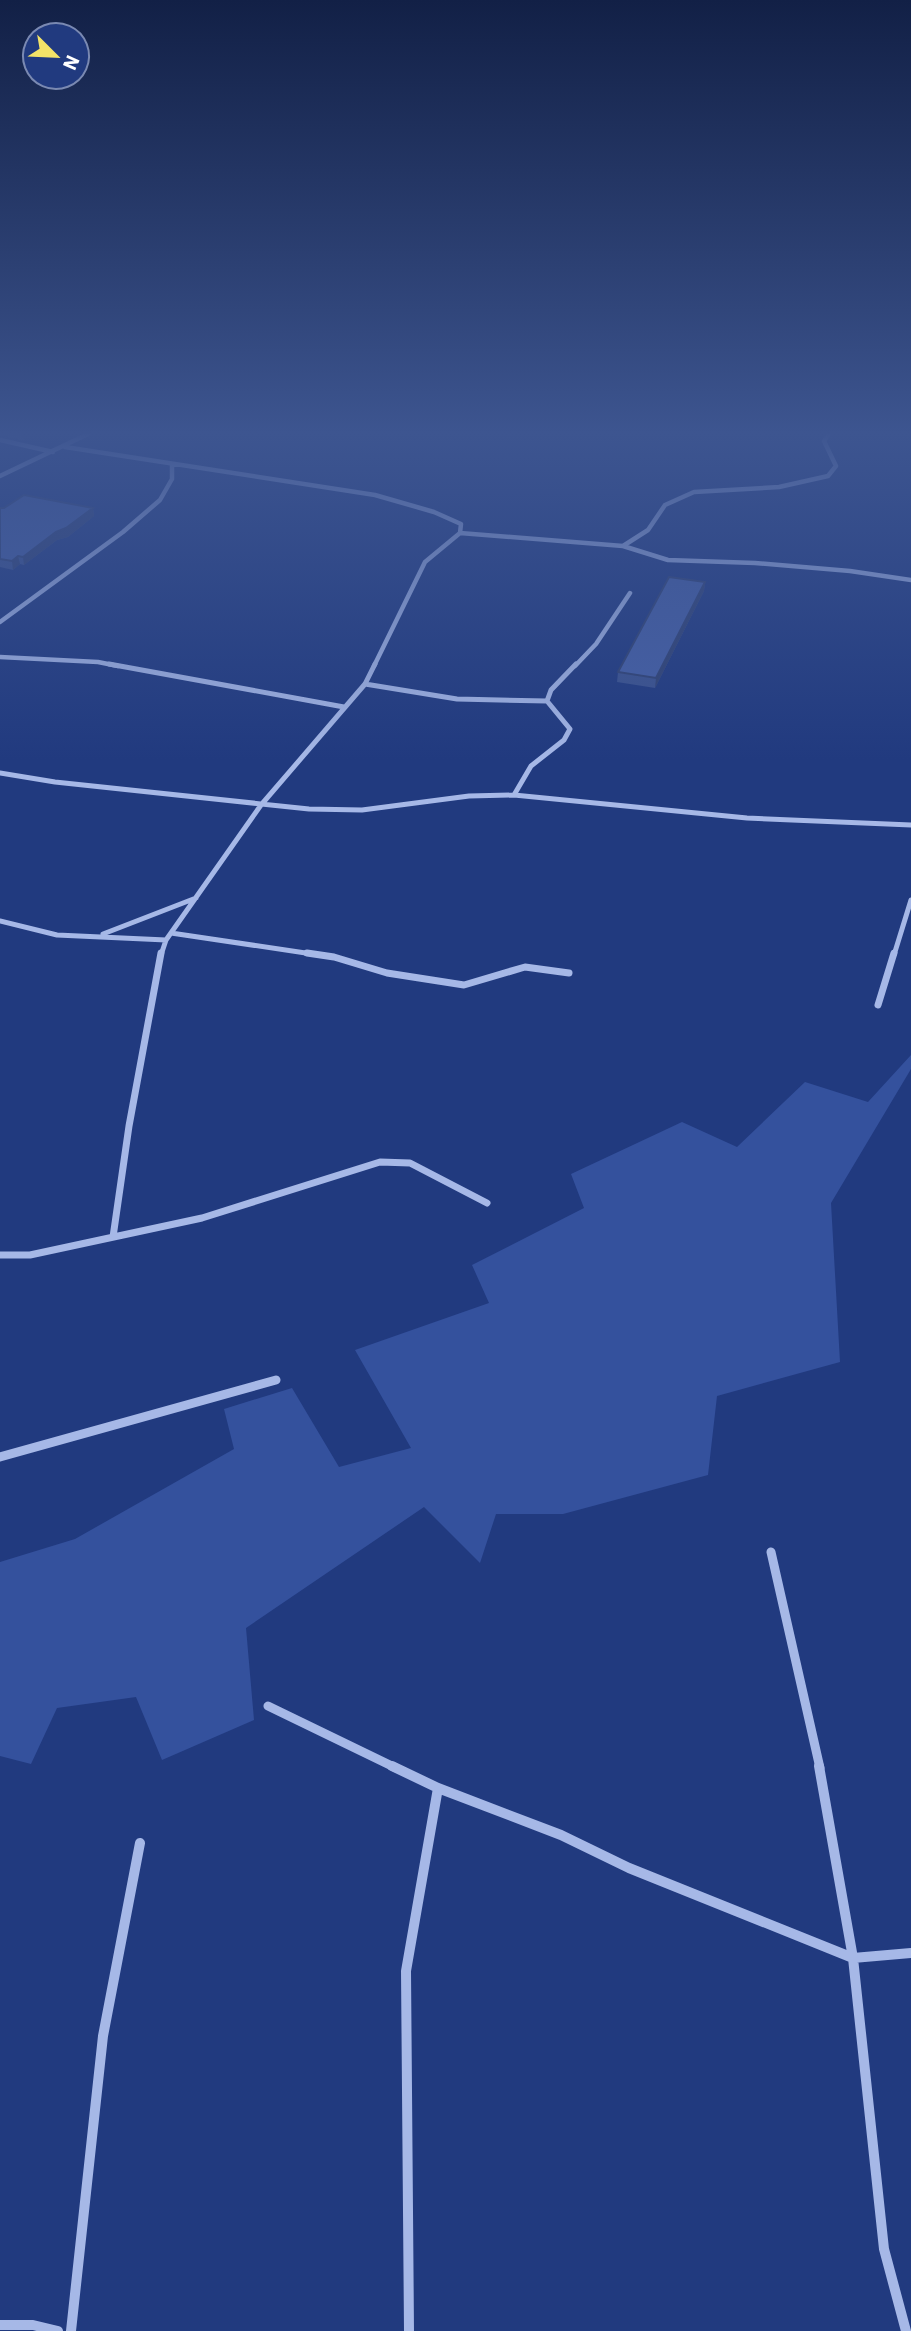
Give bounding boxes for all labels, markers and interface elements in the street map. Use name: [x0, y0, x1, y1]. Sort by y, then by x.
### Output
north arrow: [21, 21, 91, 91]
text: N: [58, 52, 85, 74]

